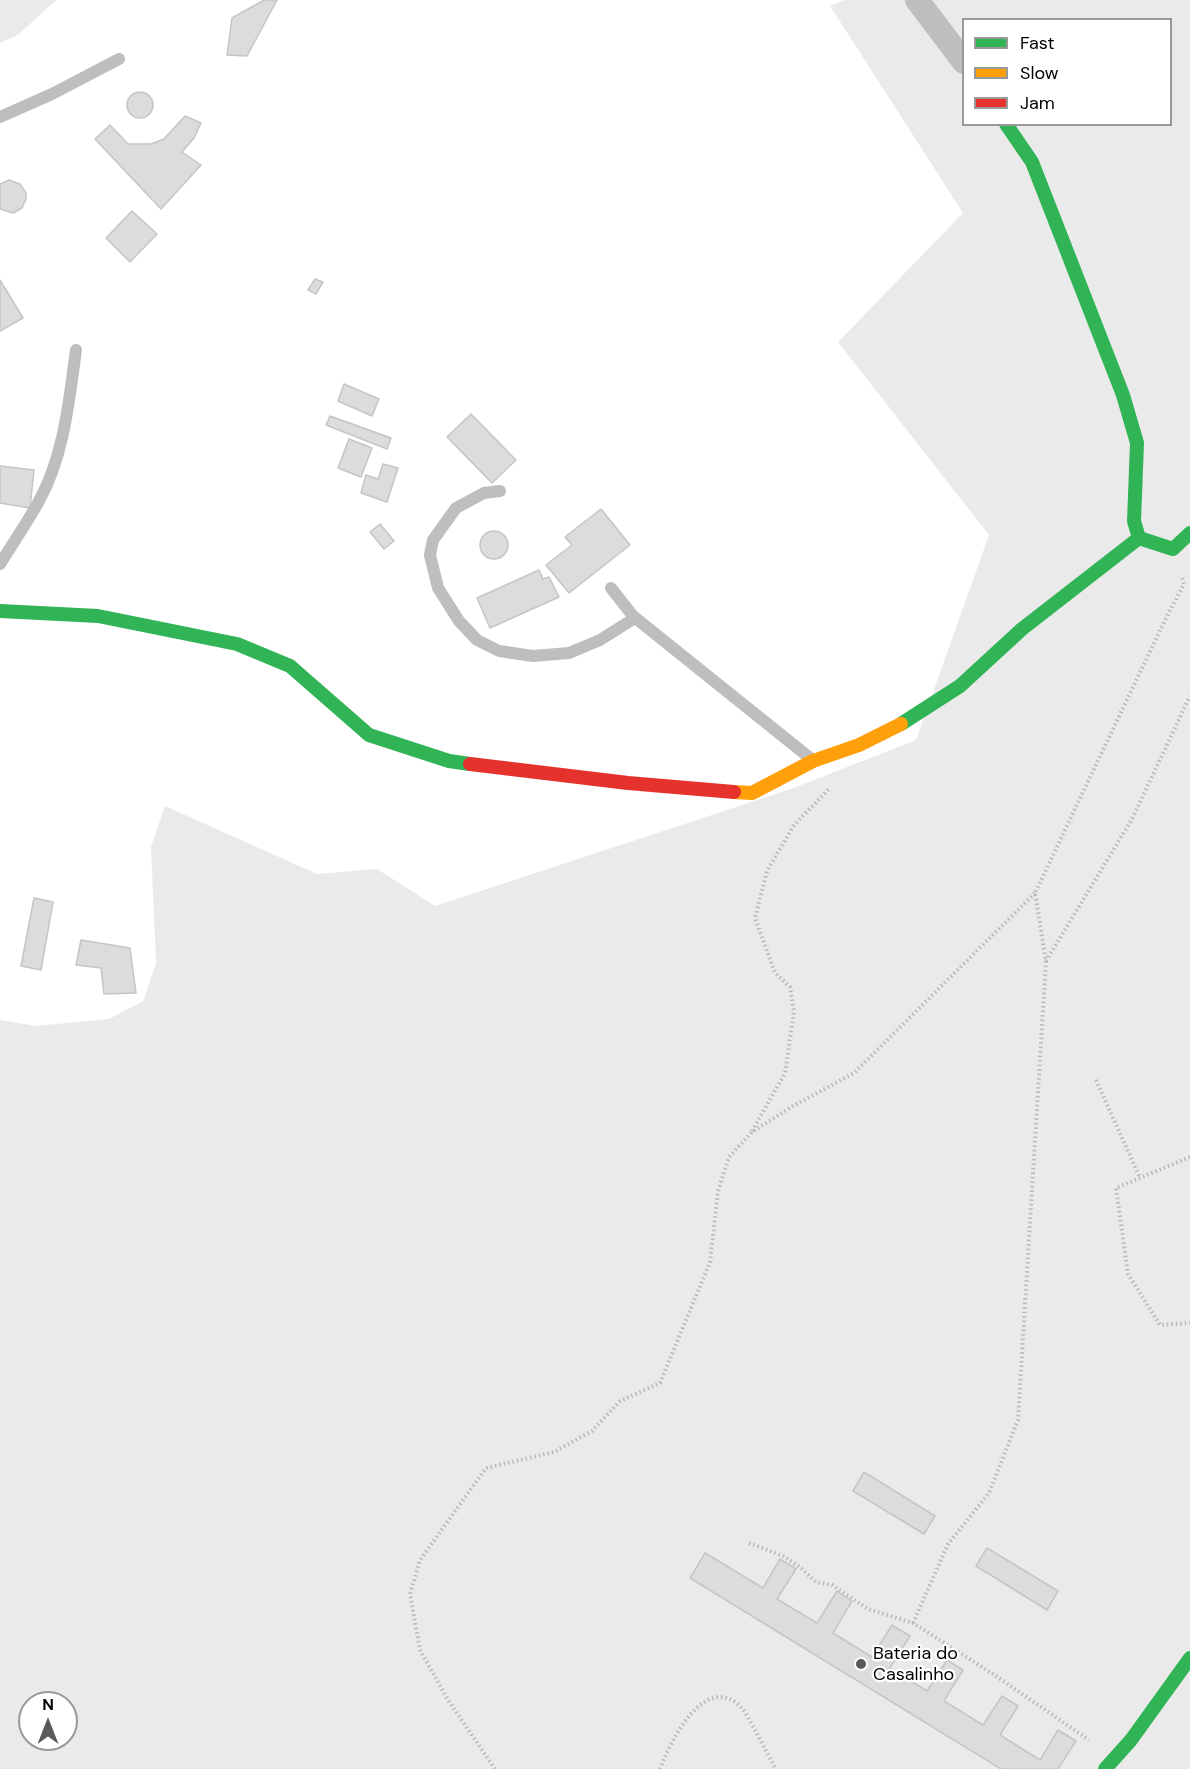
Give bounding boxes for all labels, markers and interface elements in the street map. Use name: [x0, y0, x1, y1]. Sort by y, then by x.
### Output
legend: [962, 18, 1172, 126]
text: Fast: [1020, 31, 1055, 55]
text: Slow: [1020, 61, 1059, 85]
text: Jam: [1020, 91, 1055, 115]
place label: Bateria do Casalinho: [873, 1643, 958, 1686]
marker: Bateria do Casalinho: [854, 1657, 868, 1671]
north arrow: [18, 1691, 78, 1751]
text: N: [42, 1694, 54, 1715]

